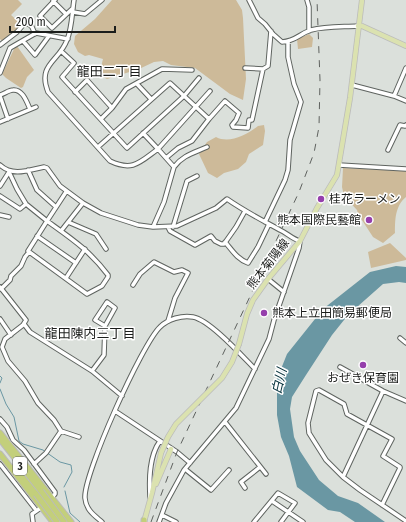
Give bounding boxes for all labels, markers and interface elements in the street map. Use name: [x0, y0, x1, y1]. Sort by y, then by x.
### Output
scale bar: [10, 8, 115, 34]
text: 200 m: [16, 15, 46, 29]
district label: 龍田二丁目: [76, 64, 142, 79]
place label: 桂花ラーメン: [329, 192, 401, 206]
marker: 桂花ラーメン: [316, 194, 326, 204]
place label: 熊本国際民藝館: [277, 213, 361, 227]
marker: 熊本国際民藝館: [364, 215, 374, 225]
street label: 熊本菊陽線: [244, 236, 292, 292]
place label: 熊本上立田簡易郵便局: [272, 306, 392, 320]
marker: 熊本上立田簡易郵便局: [259, 308, 269, 318]
district label: 龍田陳内三丁目: [44, 326, 136, 341]
marker: おぜき保育園: [358, 360, 368, 370]
water label: 白川: [269, 365, 290, 395]
place label: おぜき保育園: [327, 371, 399, 385]
road number: 3: [13, 457, 27, 475]

